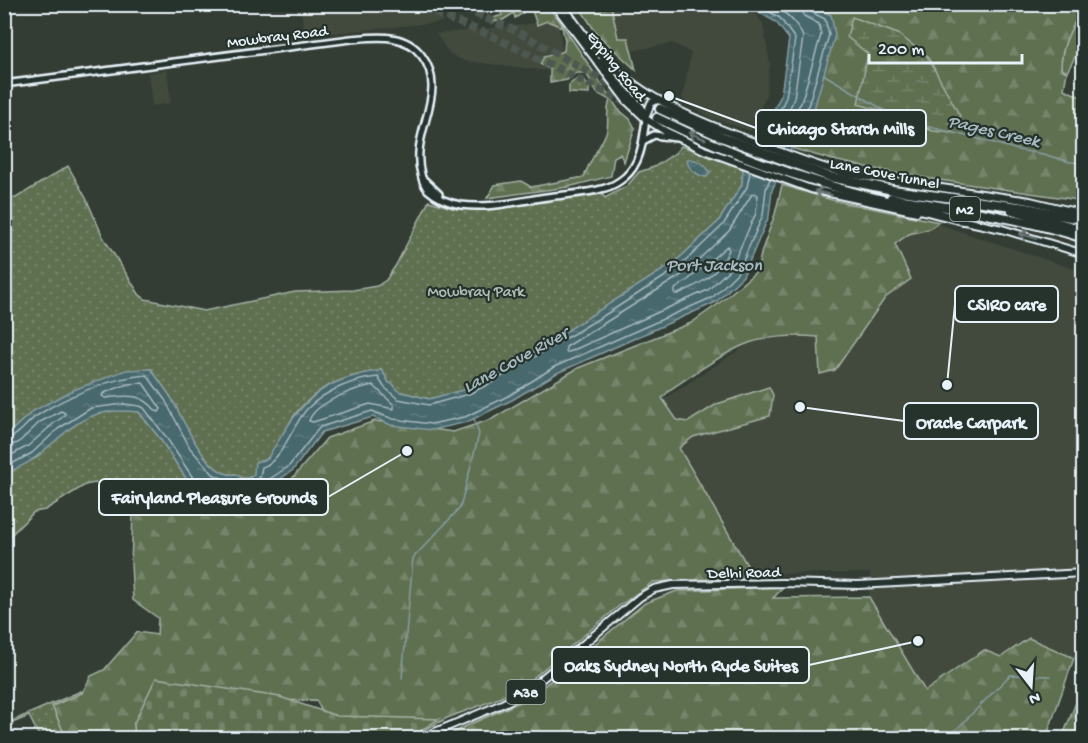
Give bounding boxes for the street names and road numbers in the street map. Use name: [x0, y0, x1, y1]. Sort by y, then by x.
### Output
street label: Mowbray Road: [226, 23, 331, 54]
street label: Epping Road: [581, 28, 650, 107]
street label: Lane Cove Tunnel: [828, 156, 941, 195]
road number: M2: [950, 197, 980, 221]
street label: Delhi Road: [706, 564, 782, 585]
road number: A38: [506, 680, 546, 704]

